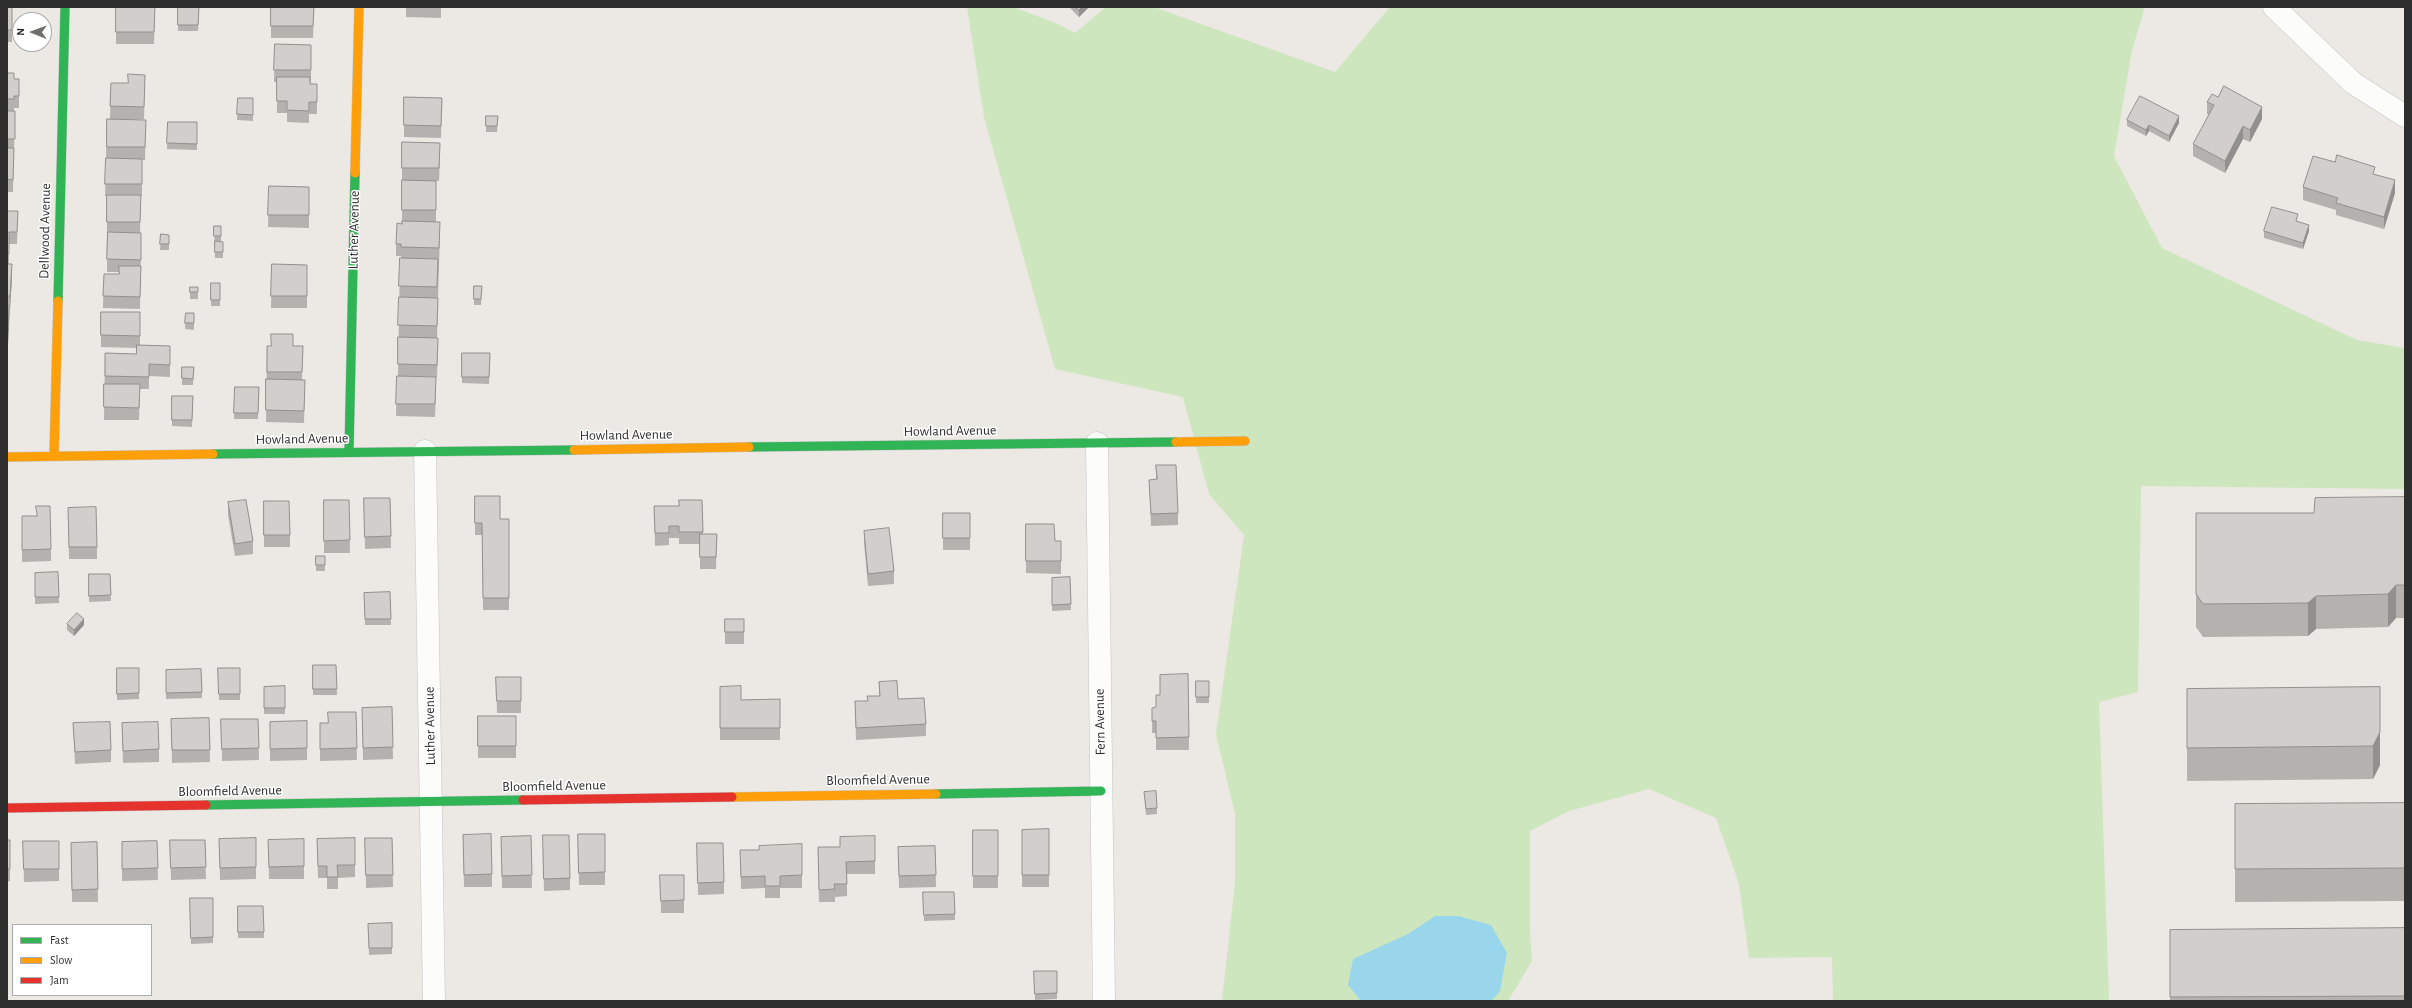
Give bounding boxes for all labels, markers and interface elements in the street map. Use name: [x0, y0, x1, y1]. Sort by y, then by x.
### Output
north arrow: [12, 12, 52, 52]
text: N: [15, 28, 26, 36]
street label: Dellwood Avenue: [36, 183, 54, 279]
street label: Luther Avenue: [345, 190, 363, 270]
street label: Howland Avenue: [903, 422, 997, 440]
street label: Howland Avenue: [579, 426, 673, 444]
street label: Howland Avenue: [255, 430, 349, 448]
street label: Luther Avenue: [421, 686, 439, 766]
street label: Fern Avenue: [1091, 688, 1109, 756]
street label: Bloomfield Avenue: [826, 771, 930, 789]
street label: Bloomfield Avenue: [502, 777, 606, 795]
street label: Bloomfield Avenue: [178, 782, 282, 800]
legend: [12, 924, 152, 996]
text: Fast: [50, 934, 69, 946]
text: Slow: [50, 954, 72, 966]
text: Jam: [50, 974, 69, 986]

